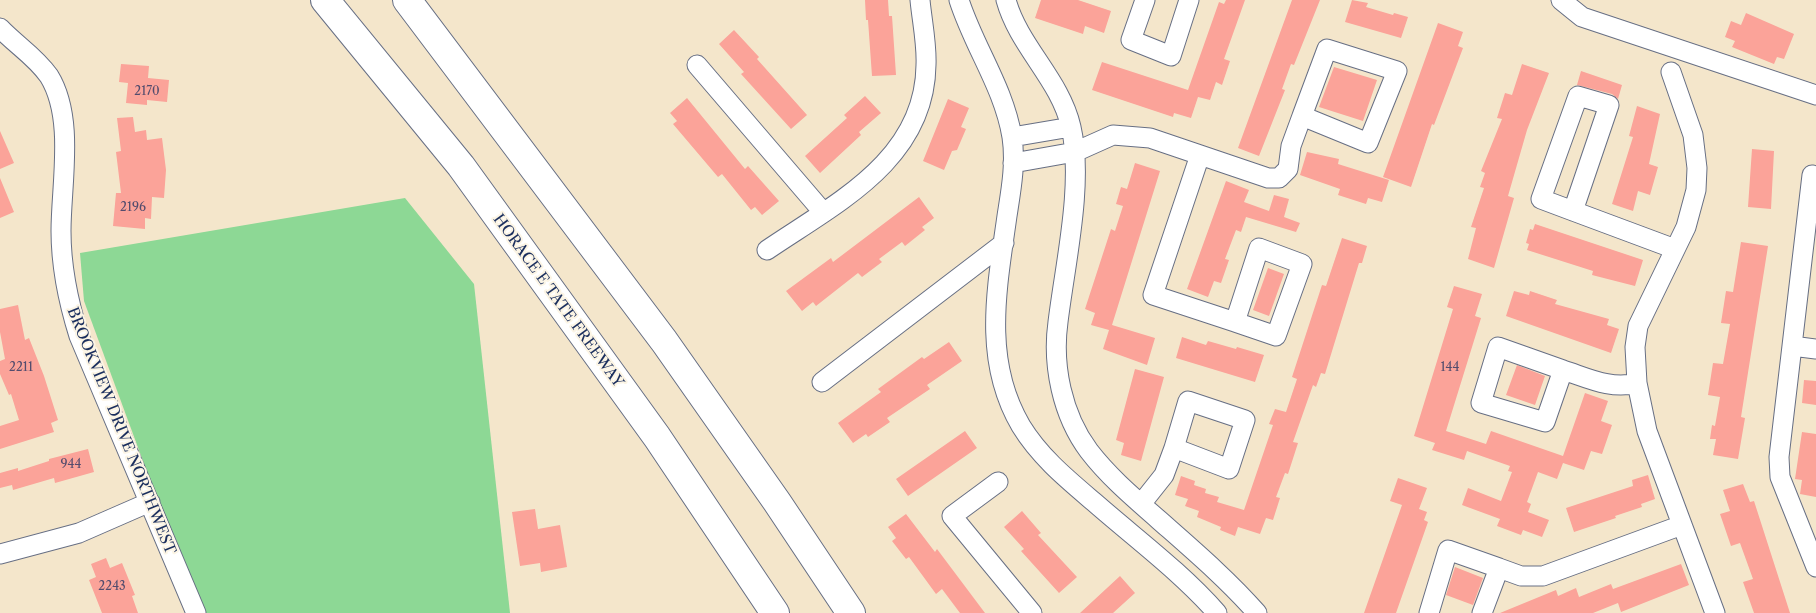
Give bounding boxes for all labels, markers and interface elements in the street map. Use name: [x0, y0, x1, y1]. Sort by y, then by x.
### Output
house number: 2170: [134, 85, 160, 99]
house number: 2196: [120, 201, 146, 215]
street label: HORACE E TATE FREEWAY: [489, 211, 627, 391]
street label: BROOKVIEW DRIVE NORTHWEST: [63, 305, 179, 557]
house number: 2211: [9, 361, 33, 375]
house number: 144: [1441, 361, 1459, 375]
house number: 944: [61, 458, 81, 472]
house number: 2243: [98, 580, 126, 594]

